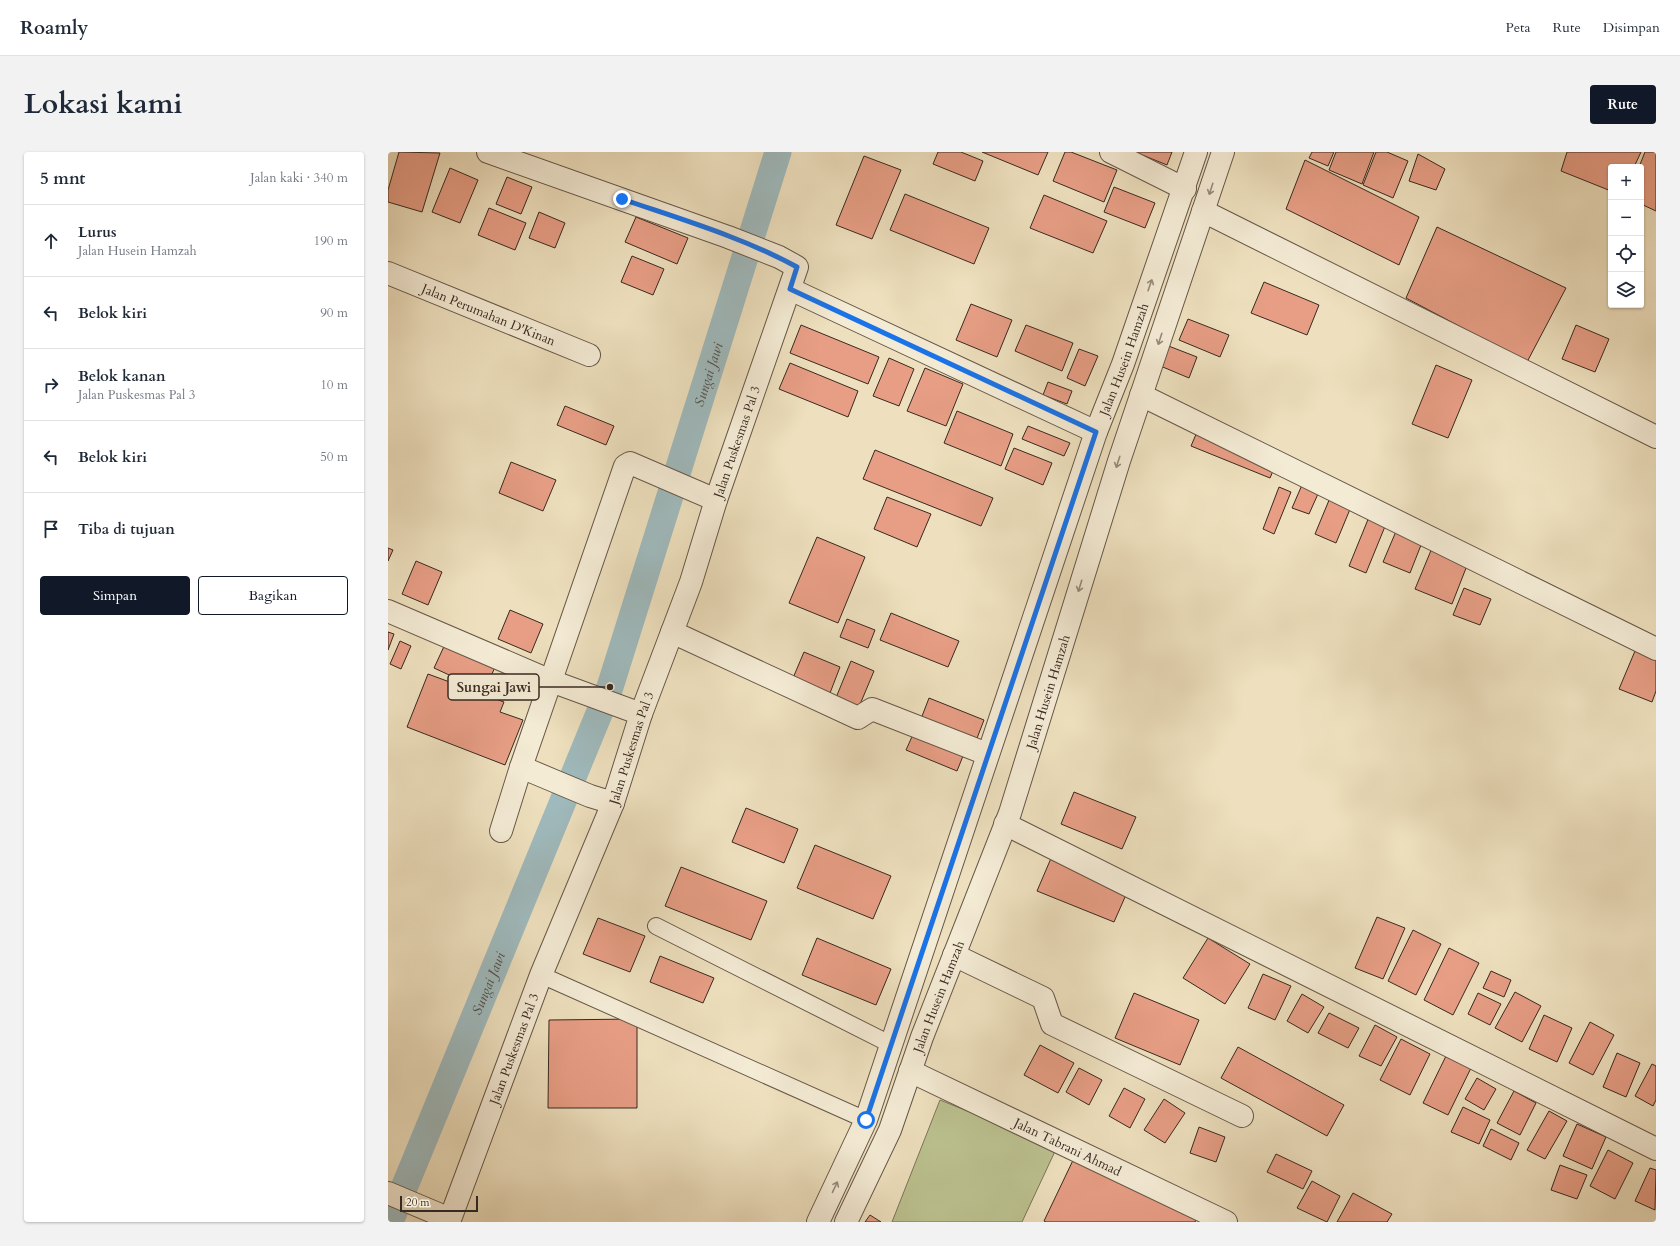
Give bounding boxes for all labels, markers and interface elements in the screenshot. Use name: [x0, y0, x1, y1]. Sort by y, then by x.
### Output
text: Roamly: [20, 15, 88, 41]
text: Peta: [1505, 18, 1531, 37]
text: Rute: [1553, 18, 1581, 37]
text: Disimpan: [1603, 18, 1660, 37]
text: Lokasi kami: [24, 85, 182, 123]
button: Rute: [1590, 85, 1656, 124]
map controls: [1608, 164, 1644, 308]
button: +: [1608, 164, 1644, 200]
text: 5 mnt: [40, 167, 85, 190]
text: Jalan kaki · 340 m: [250, 169, 348, 187]
one-way arrow: [1207, 183, 1214, 196]
route end: [613, 190, 631, 208]
button: −: [1608, 200, 1644, 236]
text: Lurus: [78, 222, 117, 242]
icon: ahead: [40, 230, 62, 252]
text: 190 m: [314, 232, 348, 250]
button: locate: [1608, 236, 1644, 272]
text: Jalan Husein Hamzah: [78, 242, 197, 260]
button: layers: [1608, 272, 1644, 308]
street label: Jalan Perumahan D'Kinan: [417, 279, 559, 351]
one-way arrow: [1147, 279, 1155, 291]
street label: Jalan Husein Hamzah: [1095, 301, 1153, 420]
icon: left: [40, 302, 62, 324]
text: Belok kiri: [78, 303, 147, 323]
text: 90 m: [320, 304, 348, 322]
one-way arrow: [1156, 332, 1163, 345]
water label: Sungai Jawi: [690, 340, 728, 409]
text: Belok kanan: [78, 366, 166, 386]
icon: right: [40, 374, 62, 396]
text: 10 m: [320, 376, 348, 394]
street label: Jalan Puskesmas Pal 3: [709, 383, 765, 502]
text: Jalan Puskesmas Pal 3: [78, 386, 195, 404]
icon: left: [40, 446, 62, 468]
text: Belok kiri: [78, 447, 147, 467]
text: 50 m: [320, 448, 348, 466]
one-way arrow: [1114, 456, 1122, 468]
icon: arrive: [40, 518, 62, 540]
text: Tiba di tujuan: [78, 519, 175, 539]
button: Simpan: [40, 576, 190, 615]
button: Bagikan: [198, 576, 348, 615]
one-way arrow: [1076, 579, 1083, 592]
street label: Jalan Husein Hamzah: [1022, 633, 1075, 753]
callout: Sungai Jawi: [448, 674, 539, 700]
text: Sungai Jawi: [457, 678, 532, 697]
street label: Jalan Puskesmas Pal 3: [605, 689, 659, 809]
street label: Jalan Husein Hamzah: [909, 938, 969, 1057]
water label: Sungai Jawi: [467, 949, 510, 1018]
street label: Jalan Puskesmas Pal 3: [485, 991, 543, 1109]
route start: [857, 1111, 875, 1129]
street label: Jalan Tabrani Ahmad: [1009, 1113, 1124, 1181]
one-way arrow: [832, 1181, 839, 1193]
scale bar: [400, 1194, 478, 1213]
text: 20 m: [406, 1195, 430, 1210]

